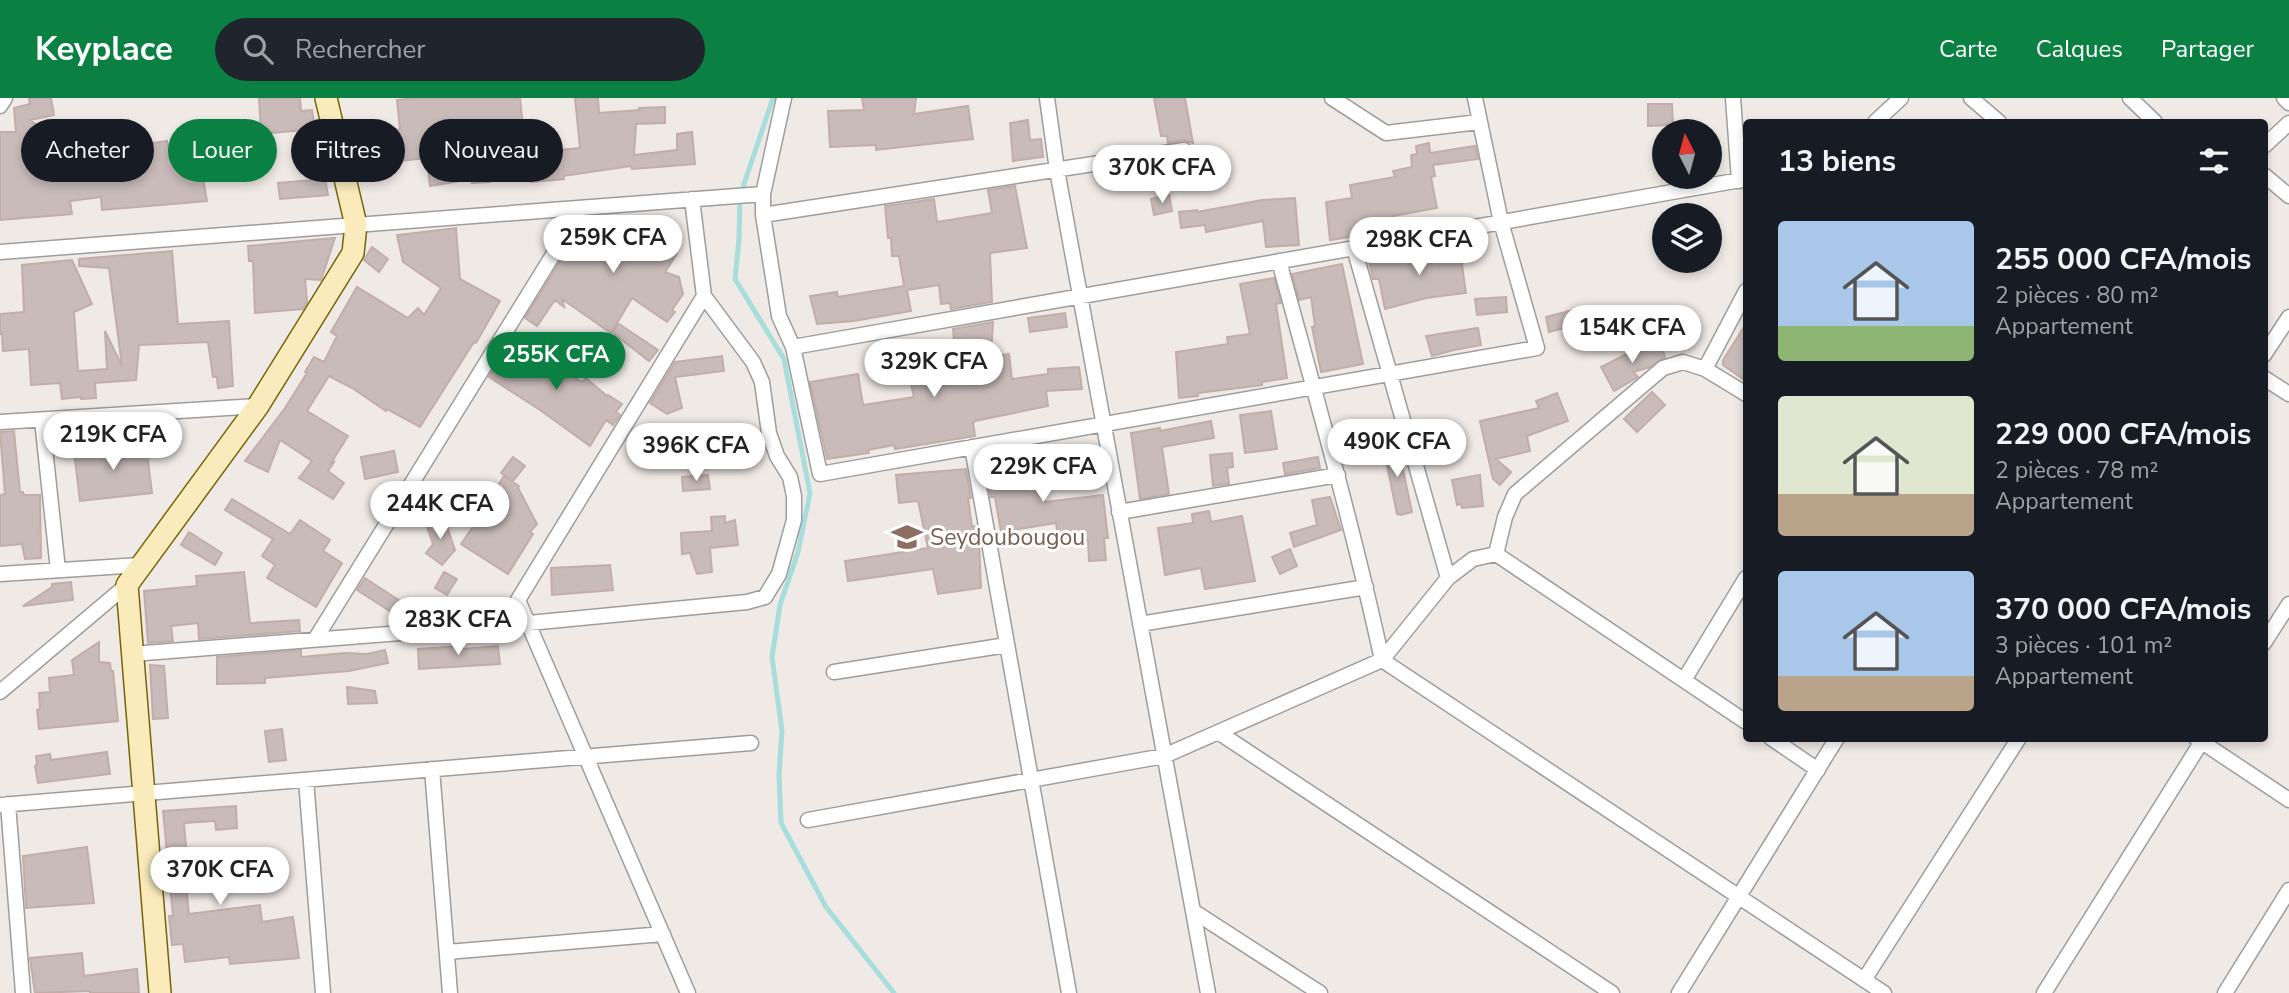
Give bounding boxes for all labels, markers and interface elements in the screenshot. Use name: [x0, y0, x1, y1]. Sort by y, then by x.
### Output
search box: [215, 18, 705, 81]
text: Keyplace: [35, 27, 173, 72]
icon: search: [239, 30, 277, 68]
text: Rechercher: [295, 32, 426, 67]
text: Carte: [1939, 33, 1998, 65]
text: Calques: [2036, 33, 2123, 65]
text: Partager: [2161, 33, 2254, 65]
chip: Acheter: [21, 119, 154, 182]
chip: Louer: [168, 119, 277, 182]
chip: Filtres: [291, 119, 405, 182]
chip: Nouveau: [419, 119, 563, 182]
north arrow: [1652, 119, 1722, 189]
map controls: [1652, 119, 1722, 273]
text: 13 biens: [1778, 141, 1896, 182]
icon: filters: [2195, 142, 2233, 180]
pin: 370K CFA: [1090, 146, 1234, 205]
text: 370K CFA: [1108, 152, 1216, 183]
button: layers: [1652, 203, 1722, 273]
pin: 259K CFA: [541, 216, 685, 275]
pin: 298K CFA: [1347, 218, 1491, 277]
text: 259K CFA: [559, 222, 667, 253]
text: 298K CFA: [1365, 224, 1473, 255]
text: 255 000 CFA/mois: [1995, 239, 2251, 280]
icon: home: [1834, 249, 1918, 333]
text: 2 pièces · 80 m²: [1995, 280, 2158, 311]
pin: 154K CFA: [1560, 306, 1704, 365]
text: Appartement: [1995, 311, 2133, 342]
text: 154K CFA: [1578, 312, 1686, 343]
pin: 255K CFA: [484, 332, 628, 392]
text: 255K CFA: [502, 339, 610, 370]
pin: 329K CFA: [862, 340, 1006, 399]
text: 329K CFA: [880, 346, 988, 377]
pin: 219K CFA: [41, 412, 185, 472]
text: 229 000 CFA/mois: [1995, 414, 2251, 455]
text: 219K CFA: [59, 419, 167, 450]
pin: 490K CFA: [1325, 420, 1469, 479]
pin: 396K CFA: [624, 424, 768, 483]
icon: home: [1834, 424, 1918, 508]
text: 490K CFA: [1343, 426, 1451, 457]
text: 396K CFA: [642, 430, 750, 461]
pin: 229K CFA: [971, 444, 1115, 504]
text: 229K CFA: [989, 451, 1097, 482]
text: 2 pièces · 78 m²: [1995, 455, 2158, 486]
pin: 244K CFA: [368, 482, 512, 541]
text: Appartement: [1995, 486, 2133, 517]
text: 244K CFA: [386, 488, 494, 519]
school or university icon: Seydoubougou: [890, 520, 924, 554]
place label: Seydoubougou: [930, 522, 1085, 553]
text: 370 000 CFA/mois: [1995, 589, 2251, 630]
pin: 283K CFA: [386, 598, 530, 657]
icon: home: [1834, 599, 1918, 683]
text: 283K CFA: [404, 604, 512, 635]
text: 3 pièces · 101 m²: [1995, 630, 2172, 661]
text: Appartement: [1995, 661, 2133, 692]
pin: 370K CFA: [148, 848, 292, 907]
text: 370K CFA: [166, 854, 274, 885]

